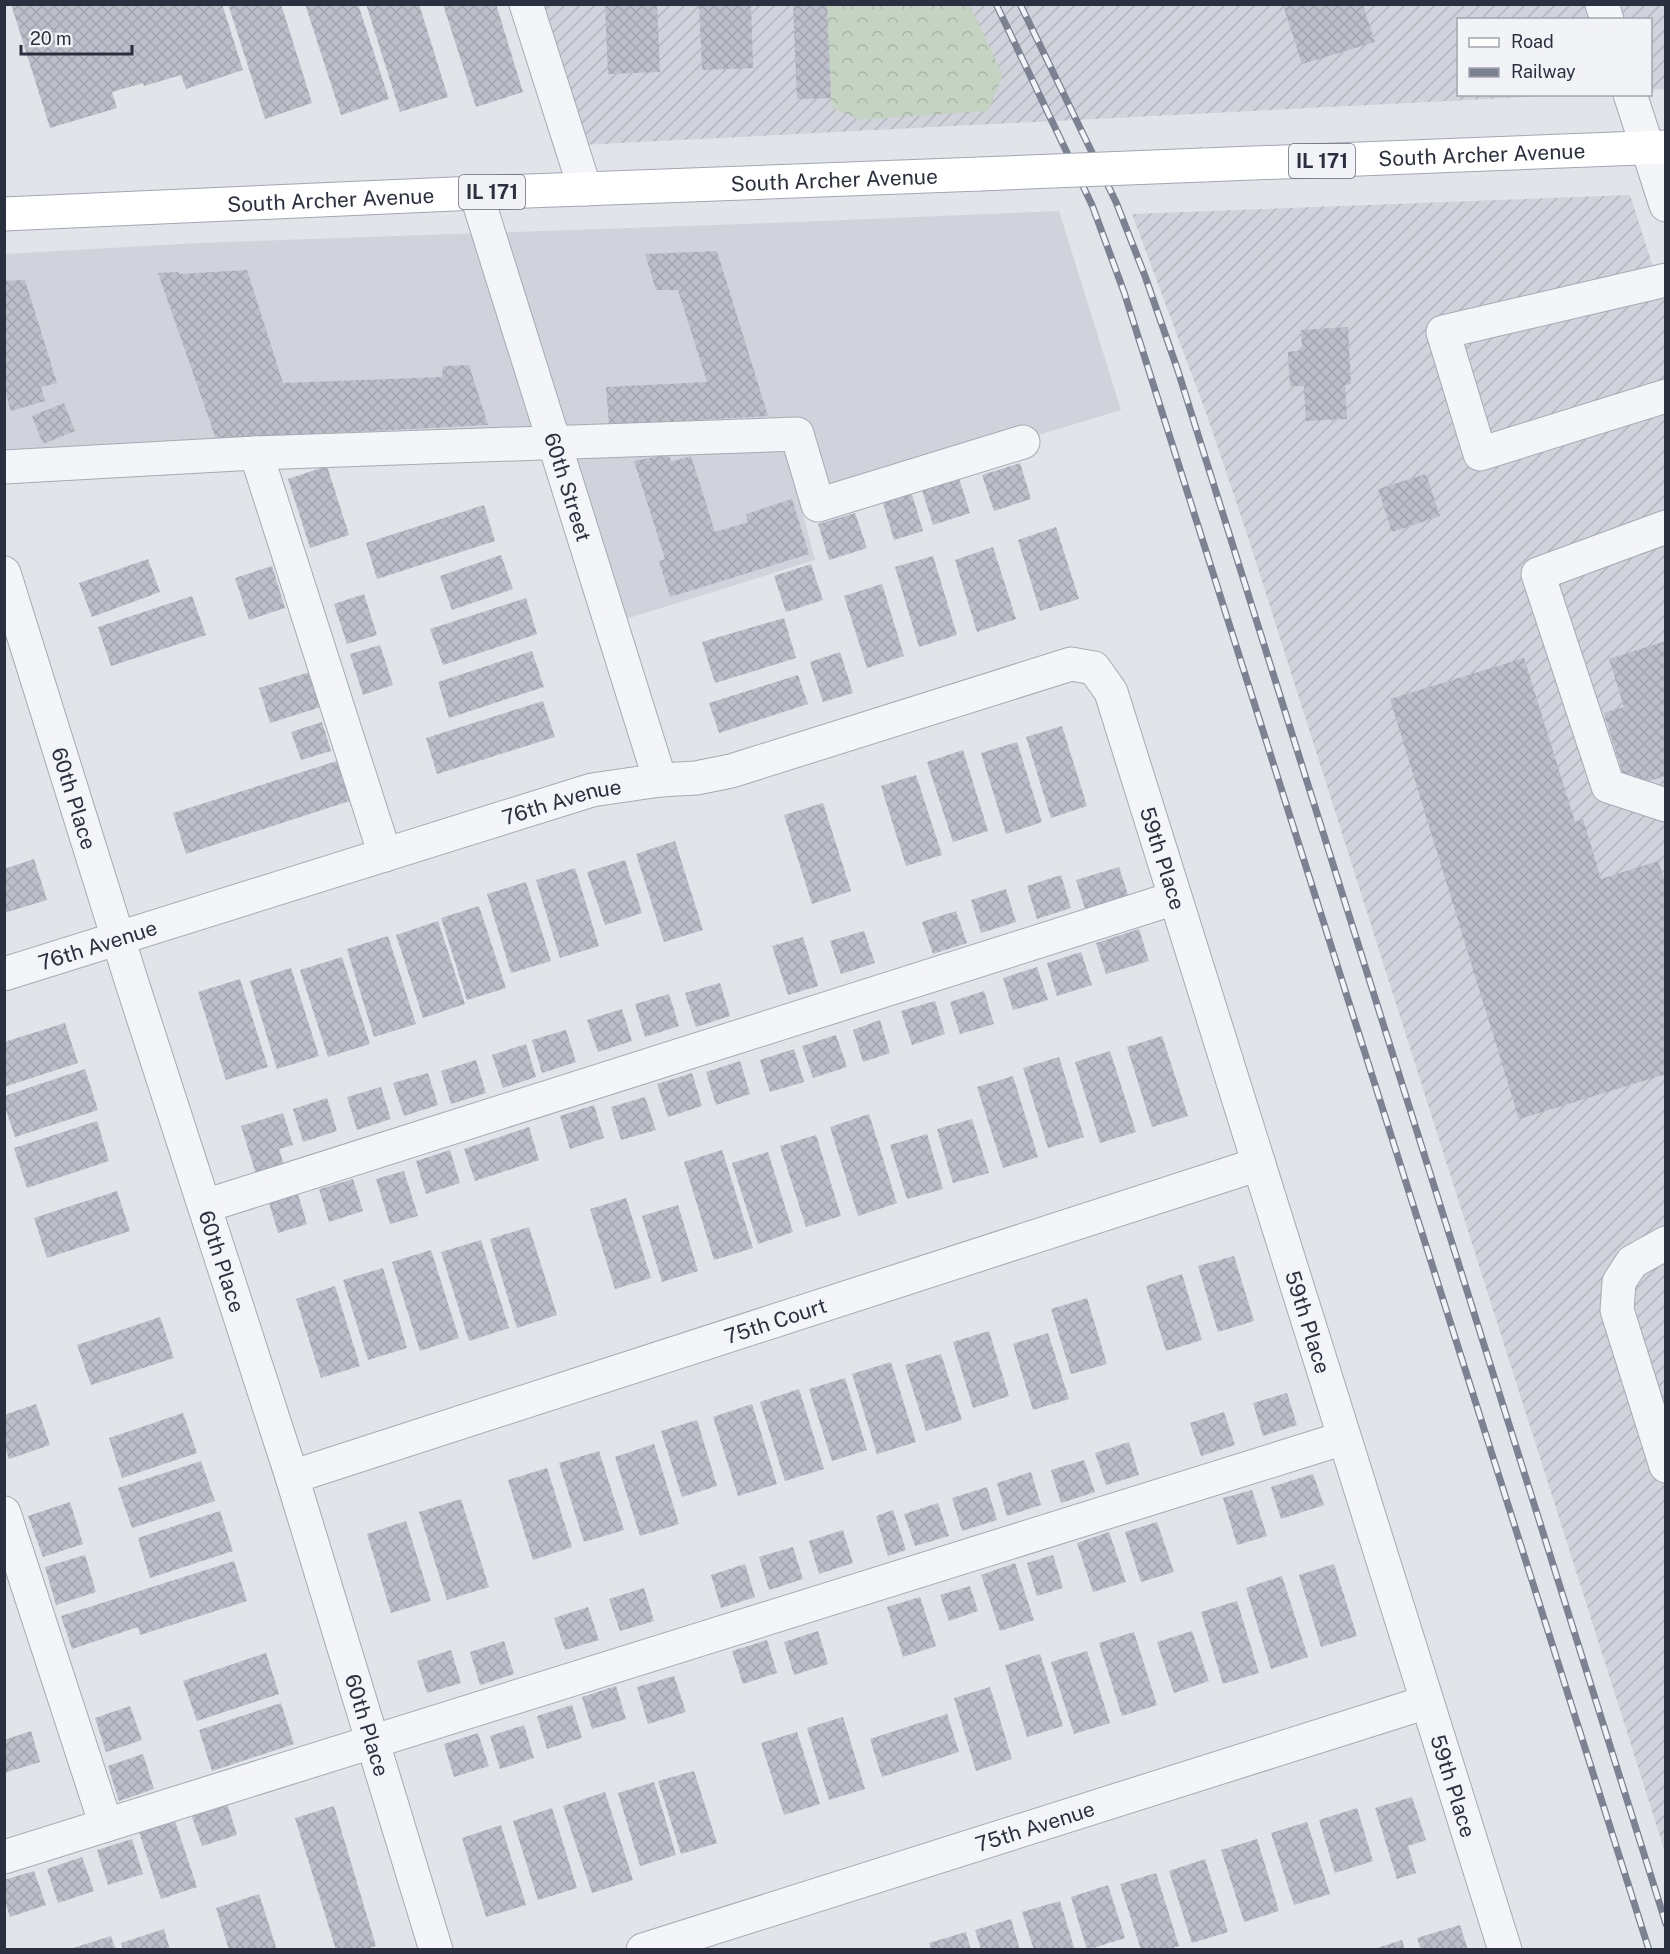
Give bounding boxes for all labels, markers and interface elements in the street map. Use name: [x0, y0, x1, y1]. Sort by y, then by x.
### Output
scale bar: [21, 18, 132, 56]
legend: [1457, 18, 1652, 96]
text: 20 m: [30, 28, 72, 49]
text: Road: [1511, 31, 1554, 52]
text: Railway: [1511, 61, 1576, 82]
street label: South Archer Avenue: [1378, 138, 1586, 171]
road number: IL 171: [1289, 144, 1355, 178]
street label: South Archer Avenue: [730, 163, 938, 196]
road number: IL 171: [459, 175, 525, 209]
street label: South Archer Avenue: [227, 182, 435, 217]
street label: 60th Street: [539, 429, 597, 544]
street label: 60th Place: [47, 744, 102, 852]
street label: 76th Avenue: [499, 773, 623, 830]
street label: 59th Place: [1135, 804, 1191, 913]
street label: 76th Avenue: [35, 914, 160, 975]
street label: 60th Place: [194, 1207, 250, 1315]
street label: 59th Place: [1280, 1267, 1336, 1377]
street label: 75th Court: [721, 1292, 830, 1349]
street label: 60th Place: [340, 1671, 395, 1779]
street label: 59th Place: [1426, 1731, 1481, 1840]
street label: 75th Avenue: [972, 1795, 1098, 1857]

